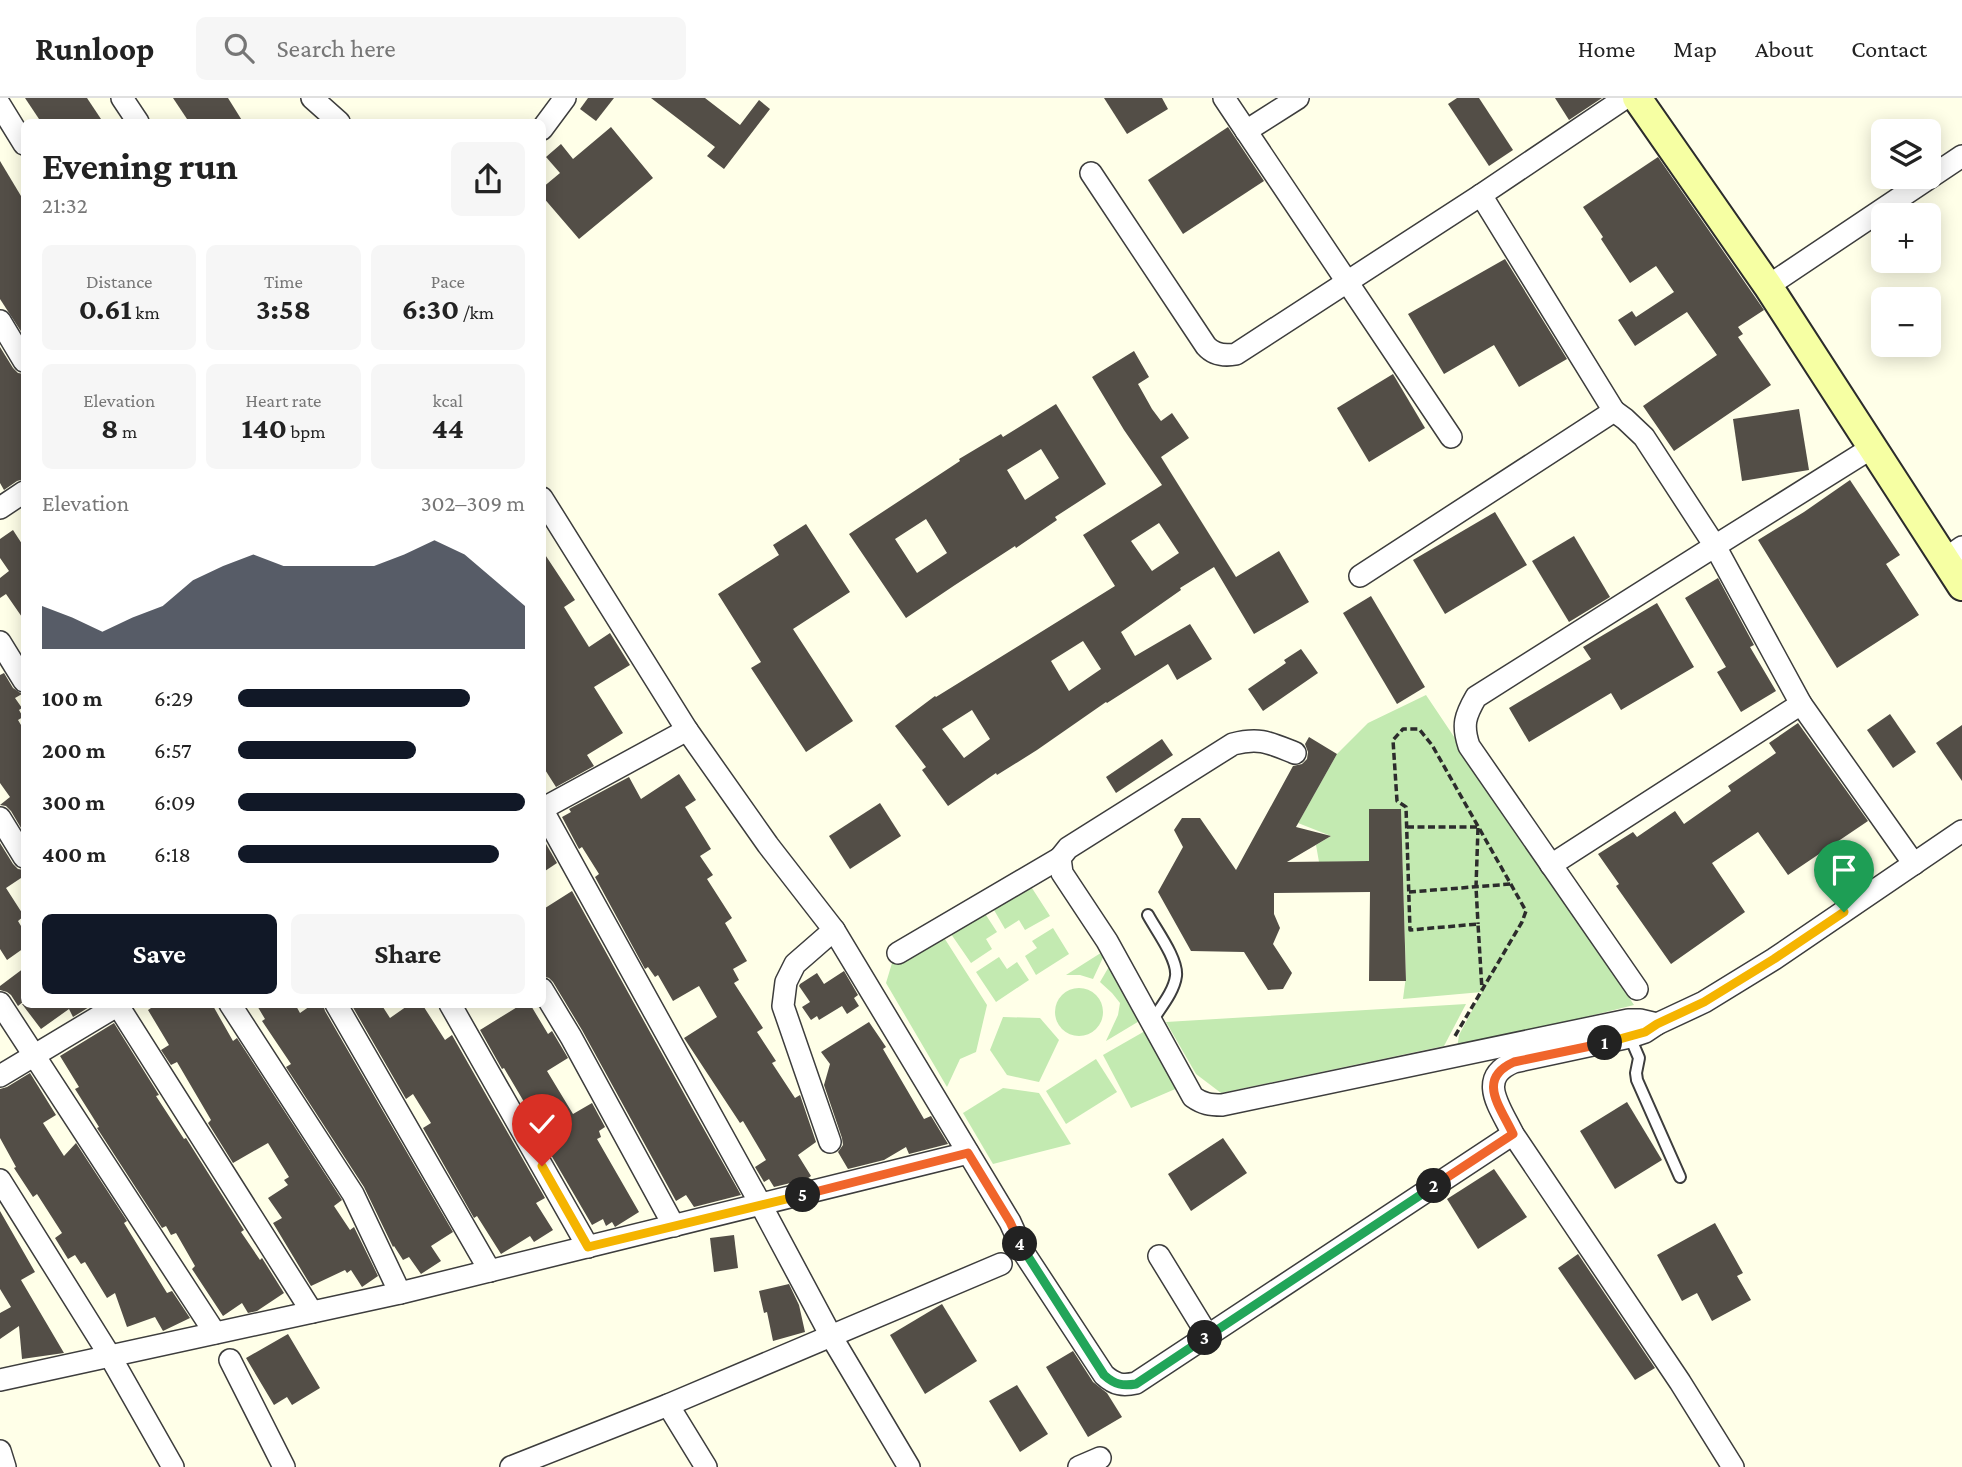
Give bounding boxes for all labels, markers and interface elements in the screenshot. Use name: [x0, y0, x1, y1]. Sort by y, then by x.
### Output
search box: [196, 17, 686, 80]
icon: search: [220, 29, 258, 67]
text: Runloop: [35, 30, 154, 67]
text: Search here: [276, 34, 396, 63]
text: Home: [1578, 35, 1635, 62]
text: Map: [1673, 35, 1717, 62]
text: About: [1755, 35, 1813, 62]
text: Contact: [1851, 35, 1927, 62]
map controls: [1871, 119, 1941, 357]
button: layers: [1871, 119, 1941, 189]
button: share: [451, 142, 525, 216]
text: Evening run: [42, 145, 238, 187]
text: 21:32: [42, 192, 88, 218]
button: +: [1871, 203, 1941, 273]
text: Distance: [86, 271, 152, 292]
text: Time: [264, 271, 303, 292]
text: Pace: [431, 271, 465, 292]
button: −: [1871, 287, 1941, 357]
text: 0.61: [79, 292, 132, 325]
text: 3:58: [256, 292, 311, 325]
text: 6:30: [402, 292, 459, 325]
text: km: [132, 302, 160, 323]
text: /km: [459, 302, 494, 323]
text: Elevation: [83, 390, 155, 411]
text: Heart rate: [246, 390, 321, 411]
text: kcal: [433, 390, 463, 411]
text: 8: [101, 411, 118, 444]
text: 140: [241, 411, 287, 444]
text: 44: [432, 411, 464, 444]
text: m: [118, 421, 137, 442]
text: bpm: [287, 421, 326, 442]
text: Elevation: [42, 490, 129, 516]
text: 302–309 m: [421, 490, 525, 516]
text: 100 m: [42, 685, 102, 711]
text: 6:29: [154, 685, 194, 711]
text: 200 m: [42, 737, 106, 763]
text: 6:57: [154, 737, 192, 763]
text: 300 m: [42, 789, 105, 815]
text: 6:09: [154, 789, 196, 815]
pin: [1814, 840, 1874, 912]
text: 400 m: [42, 841, 106, 867]
text: 6:18: [154, 841, 191, 867]
icon: arrive: [1825, 851, 1863, 889]
button: Save: [42, 914, 277, 994]
button: Share: [291, 914, 525, 994]
pin: 1: [1588, 1026, 1622, 1060]
text: 1: [1601, 1032, 1608, 1053]
pin: [512, 1094, 572, 1166]
icon: check: [523, 1105, 561, 1143]
pin: 2: [1416, 1168, 1452, 1204]
text: 2: [1429, 1175, 1438, 1196]
pin: 5: [786, 1178, 820, 1212]
text: 5: [798, 1184, 807, 1205]
pin: 4: [1002, 1226, 1038, 1262]
text: 4: [1014, 1233, 1025, 1254]
pin: 3: [1188, 1320, 1222, 1356]
text: 3: [1200, 1327, 1209, 1348]

